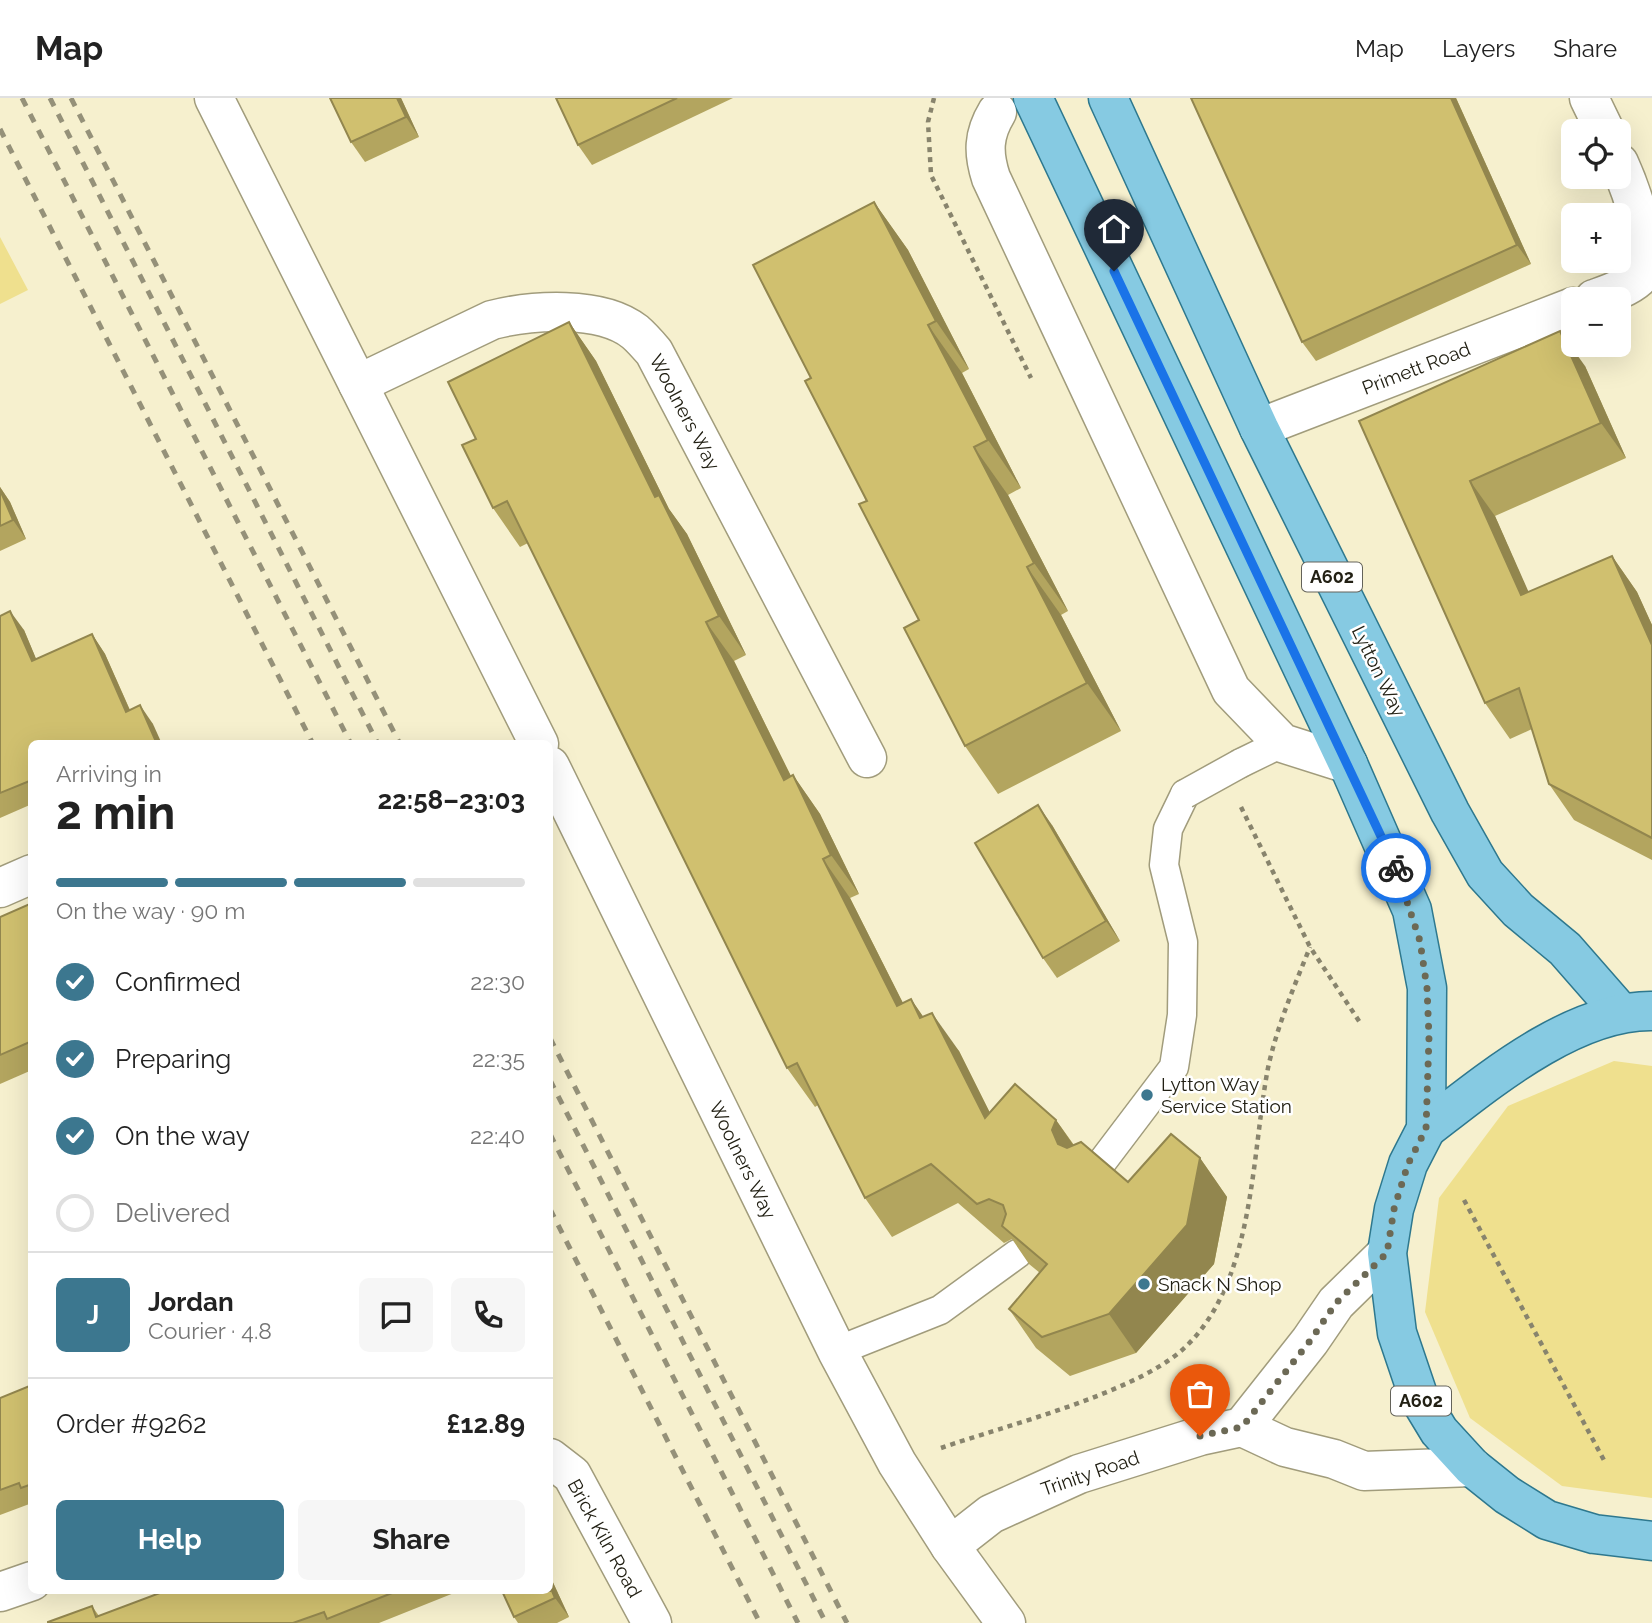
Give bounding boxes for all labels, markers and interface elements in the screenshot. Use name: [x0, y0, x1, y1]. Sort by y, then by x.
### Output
text: Map: [35, 29, 103, 68]
text: Map: [1355, 34, 1404, 63]
text: Layers: [1442, 34, 1515, 63]
text: Share: [1553, 34, 1617, 63]
map controls: [1561, 119, 1631, 357]
button: locate: [1561, 119, 1631, 189]
pin: [1084, 199, 1144, 271]
button: +: [1561, 203, 1631, 273]
icon: home: [1095, 210, 1133, 248]
button: −: [1561, 287, 1631, 357]
street label: Primett Road: [1359, 337, 1473, 399]
street label: Woolners Way: [645, 350, 725, 474]
road number: A602: [1302, 562, 1362, 592]
street label: Lytton Way: [1348, 622, 1410, 720]
text: Arriving in: [56, 760, 162, 787]
text: 22:58–23:03: [377, 785, 525, 815]
text: 2 min: [56, 786, 175, 840]
courier: [1361, 833, 1431, 903]
icon: bike: [1377, 849, 1415, 887]
text: On the way · 90 m: [56, 897, 245, 924]
icon: check: [56, 963, 94, 1001]
text: Confirmed: [115, 967, 241, 997]
text: 22:30: [470, 968, 525, 995]
icon: check: [56, 1040, 94, 1078]
text: Preparing: [115, 1044, 231, 1074]
text: 22:35: [472, 1045, 525, 1072]
place label: Lytton Way Service Station: [1161, 1073, 1292, 1117]
marker: Lytton Way Service Station: [1139, 1087, 1155, 1103]
street label: Woolners Way: [705, 1098, 781, 1222]
icon: check: [56, 1117, 94, 1155]
text: On the way: [115, 1121, 250, 1151]
text: 22:40: [470, 1122, 525, 1149]
text: Delivered: [115, 1198, 230, 1228]
place label: Snack N Shop: [1158, 1273, 1281, 1295]
marker: Snack N Shop: [1136, 1276, 1152, 1292]
button: chat: [359, 1278, 433, 1352]
button: phone: [451, 1278, 525, 1352]
text: Jordan: [148, 1287, 234, 1317]
text: J: [87, 1300, 99, 1330]
text: Courier · 4.8: [148, 1317, 272, 1344]
pin: [1170, 1364, 1230, 1436]
icon: bag: [1181, 1375, 1219, 1413]
road number: A602: [1391, 1386, 1451, 1416]
text: Order #9262: [56, 1409, 206, 1439]
text: £12.89: [446, 1409, 525, 1439]
street label: Trinity Road: [1038, 1446, 1142, 1500]
street label: Brick Kiln Road: [563, 1475, 647, 1601]
button: Help: [56, 1500, 284, 1580]
button: Share: [298, 1500, 525, 1580]

